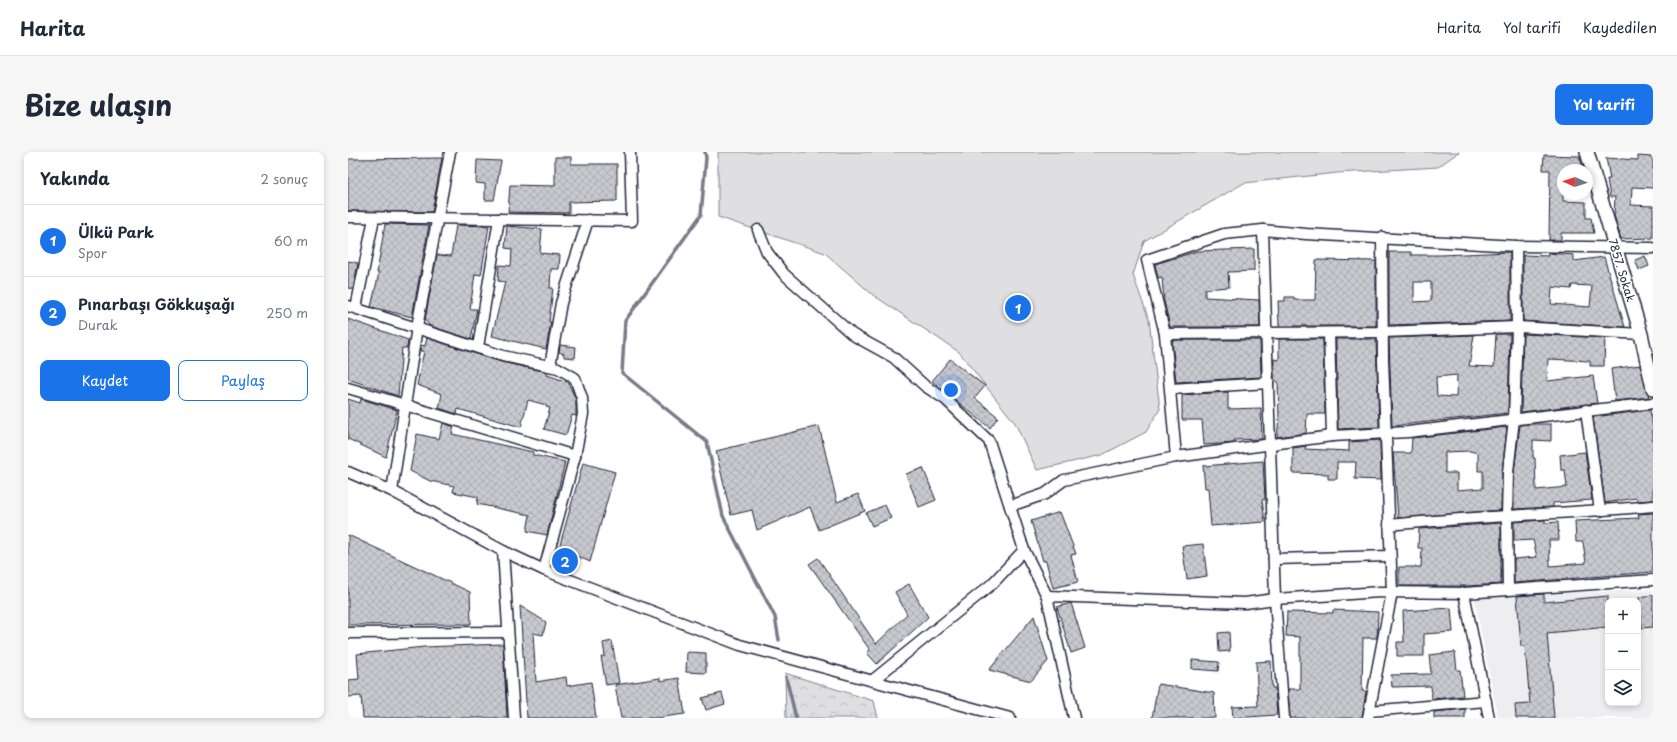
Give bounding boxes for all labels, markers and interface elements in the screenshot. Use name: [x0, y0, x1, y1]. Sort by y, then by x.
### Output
text: Harita: [20, 14, 85, 42]
text: Harita: [1437, 17, 1481, 38]
text: Yol tarifi: [1503, 17, 1561, 38]
text: Kaydedilen: [1583, 17, 1657, 38]
text: Bize ulaşın: [24, 83, 172, 126]
button: Yol tarifi: [1555, 84, 1653, 125]
north arrow: [1557, 164, 1593, 200]
text: Yakında: [40, 165, 110, 191]
text: 2 sonuç: [260, 169, 308, 188]
text: Ülkü Park: [78, 220, 154, 243]
text: 1: [50, 231, 56, 250]
text: 60 m: [274, 231, 308, 250]
street label: 7857. Sokak: [1604, 236, 1640, 304]
text: Spor: [78, 243, 107, 262]
text: Pınarbaşı Gökkuşağı: [78, 292, 234, 315]
pin: 1: [1005, 293, 1031, 323]
text: 2: [48, 303, 58, 322]
text: 250 m: [266, 303, 308, 322]
text: Durak: [78, 315, 118, 334]
button: Kaydet: [40, 360, 170, 401]
button: Paylaş: [178, 360, 308, 401]
your location: [941, 380, 961, 400]
pin: 2: [552, 546, 578, 576]
map controls: [1605, 598, 1641, 706]
button: +: [1605, 598, 1641, 634]
button: −: [1605, 634, 1641, 670]
button: layers: [1605, 670, 1641, 706]

